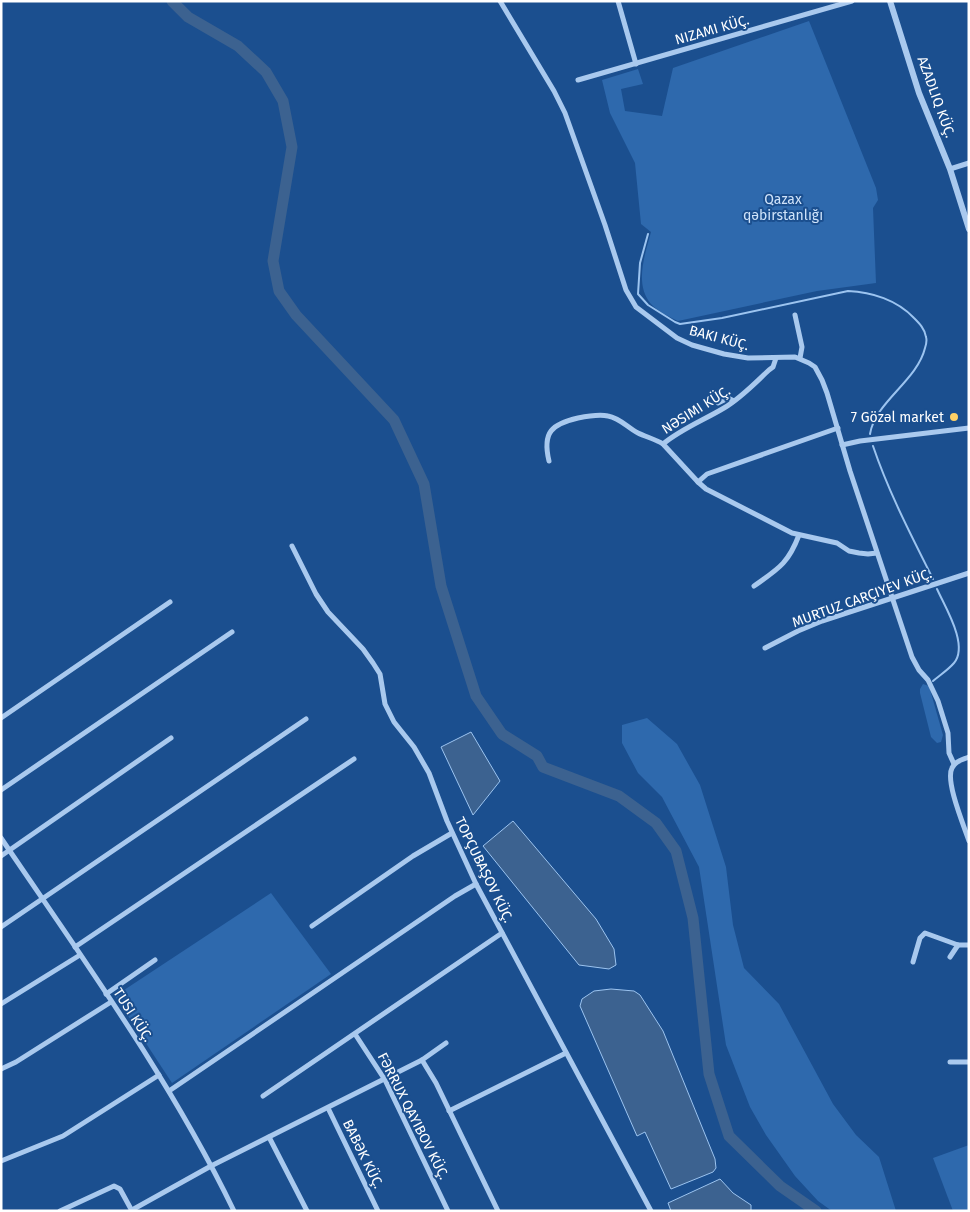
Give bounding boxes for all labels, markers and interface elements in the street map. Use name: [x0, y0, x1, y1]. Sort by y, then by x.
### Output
street label: NIZAMI KÜÇ.: [673, 10, 751, 49]
street label: AZADLIQ KÜÇ.: [913, 54, 960, 140]
park label: Qazax qəbirstanlığı: [743, 191, 823, 224]
street label: BAKI KÜÇ.: [687, 321, 751, 354]
street label: NƏSIMI KÜÇ.: [658, 381, 733, 438]
place label: 7 Gözəl market: [851, 409, 945, 426]
marker: 7 Gözəl market: [948, 411, 960, 423]
street label: MURTUZ CARÇIYEV KÜÇ.: [790, 564, 934, 631]
street label: TOPÇUBAŞOV KÜÇ.: [451, 814, 518, 926]
street label: TUSI KÜÇ.: [109, 984, 157, 1045]
street label: FƏRRUX QAYIBOV KÜÇ.: [374, 1049, 453, 1182]
street label: BABƏK KÜÇ.: [339, 1116, 388, 1191]

